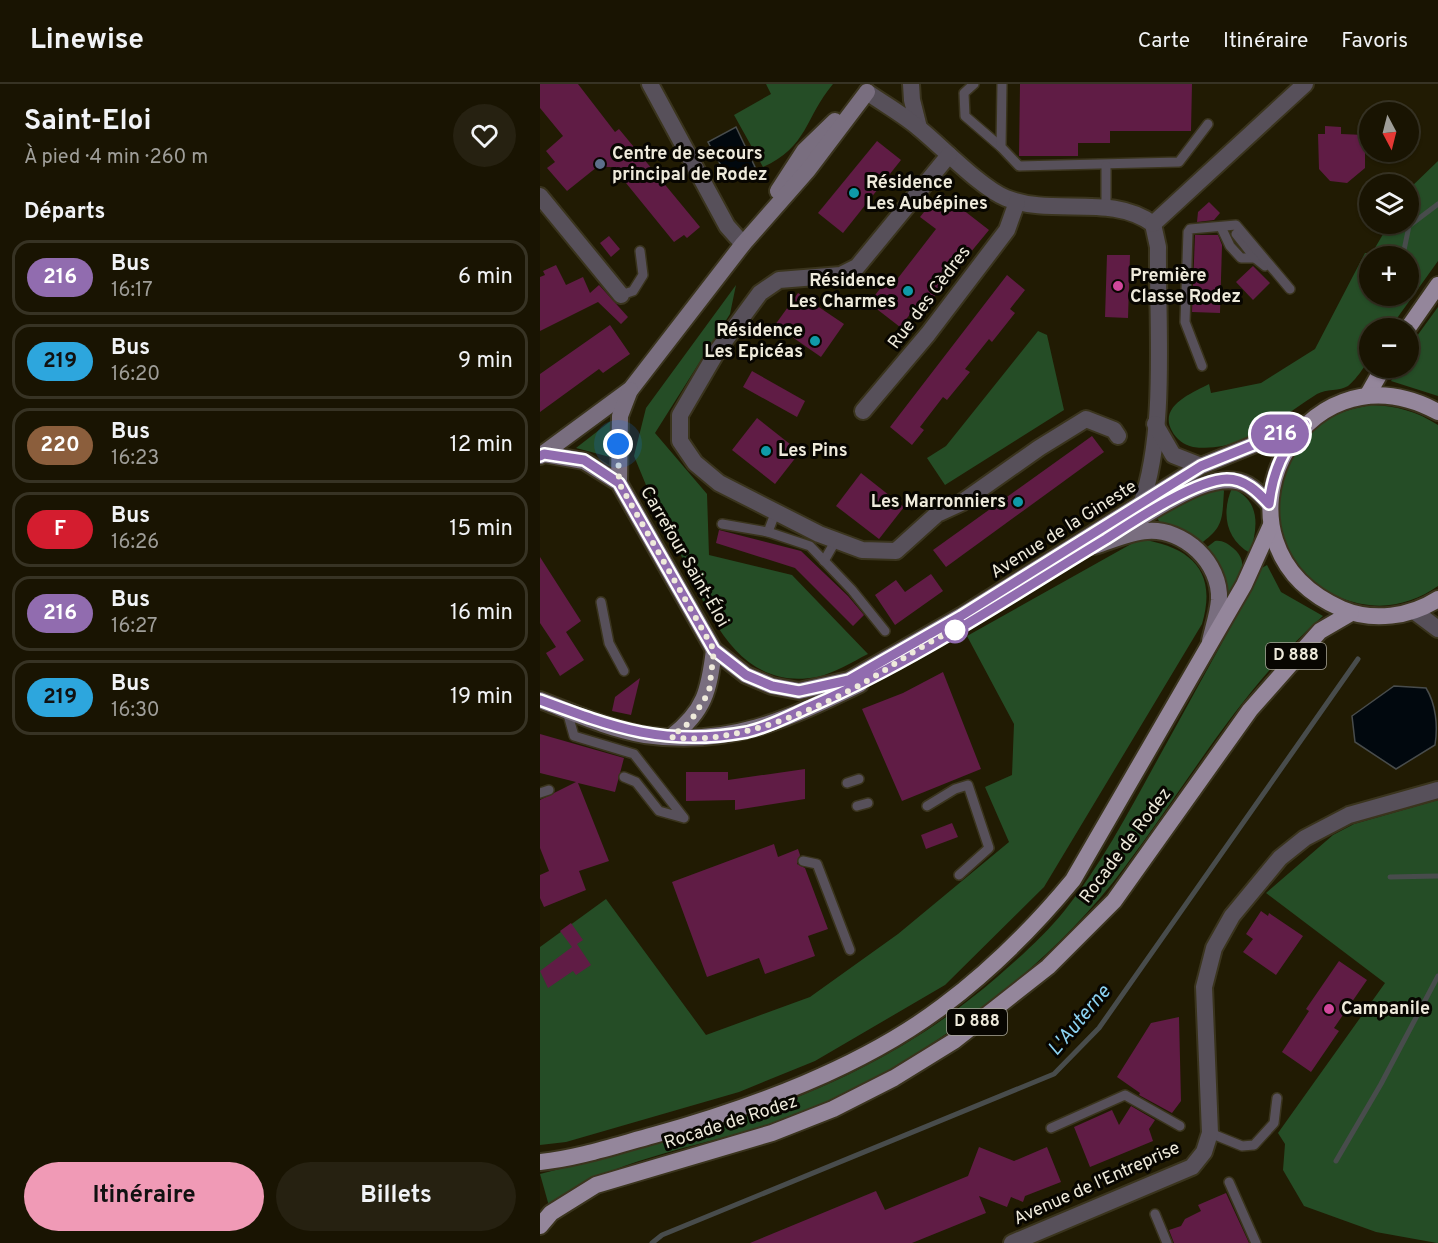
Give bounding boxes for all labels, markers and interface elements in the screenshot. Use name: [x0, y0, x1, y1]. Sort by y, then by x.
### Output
text: Linewise: [30, 23, 144, 59]
text: Carte: [1138, 28, 1190, 55]
text: Itinéraire: [1223, 28, 1308, 55]
text: Favoris: [1341, 28, 1408, 55]
north arrow: [1359, 102, 1419, 162]
map controls: [1359, 102, 1419, 378]
text: Saint-Eloi: [24, 104, 151, 140]
button: heart: [453, 104, 516, 167]
place label: Centre de secours principal de Rodez: [612, 143, 768, 187]
text: À pied · 4 min · 260 m: [24, 145, 208, 171]
marker: Centre de secours principal de Rodez: [593, 157, 607, 171]
place label: Résidence Les Aubépines: [866, 172, 988, 216]
button: layers: [1359, 174, 1419, 234]
marker: Résidence Les Aubépines: [847, 186, 861, 200]
text: Départs: [24, 199, 105, 226]
street label: Rue des Cèdres: [884, 242, 976, 354]
button: +: [1359, 246, 1419, 306]
text: Bus: [111, 251, 150, 278]
text: 216: [43, 264, 77, 291]
text: 6 min: [458, 264, 513, 291]
place label: Première Classe Rodez: [1130, 265, 1241, 309]
place label: Résidence Les Charmes: [788, 270, 896, 314]
text: 16:17: [111, 278, 153, 304]
marker: Première Classe Rodez: [1111, 279, 1125, 293]
marker: Résidence Les Charmes: [901, 284, 915, 298]
button: −: [1359, 318, 1419, 378]
place label: Résidence Les Epicéas: [704, 320, 803, 364]
marker: Résidence Les Epicéas: [808, 334, 822, 348]
text: Bus: [111, 335, 150, 362]
text: 219: [43, 348, 77, 375]
text: 9 min: [458, 348, 513, 375]
text: 16:20: [111, 362, 160, 388]
line badge: 216: [1246, 414, 1314, 454]
text: Bus: [111, 419, 150, 446]
text: 216: [1263, 421, 1297, 448]
your location: [603, 429, 633, 459]
text: 220: [40, 432, 80, 459]
text: 12 min: [450, 432, 513, 459]
place label: Les Pins: [778, 440, 848, 463]
marker: Les Pins: [759, 444, 773, 458]
text: 16:23: [111, 446, 159, 472]
street label: Avenue de la Gineste: [987, 476, 1141, 584]
street label: Carrefour Saint-Éloi: [634, 481, 735, 632]
place label: Les Marronniers: [871, 491, 1006, 514]
marker: Les Marronniers: [1011, 495, 1025, 509]
text: Bus: [111, 503, 150, 530]
text: F: [54, 516, 66, 543]
text: 15 min: [449, 516, 513, 543]
text: 16:26: [111, 530, 159, 556]
text: Bus: [111, 587, 150, 614]
text: 216: [43, 600, 77, 627]
text: 16 min: [450, 600, 513, 627]
text: 16:27: [111, 614, 157, 640]
unlabelled marker: [942, 617, 968, 643]
road number: D 888: [1266, 643, 1326, 669]
text: Bus: [111, 671, 150, 698]
text: 219: [43, 684, 77, 711]
text: 19 min: [450, 684, 513, 711]
text: 16:30: [111, 698, 160, 724]
street label: Rocade de Rodez: [1075, 784, 1177, 908]
water label: L'Auterne: [1043, 980, 1118, 1062]
place label: Campanile: [1341, 998, 1430, 1021]
marker: Campanile: [1322, 1002, 1336, 1016]
road number: D 888: [947, 1009, 1007, 1035]
street label: Rocade de Rodez: [661, 1091, 801, 1155]
street label: Avenue de l'Entreprise: [1010, 1137, 1184, 1231]
button: Itinéraire: [24, 1162, 264, 1231]
button: Billets: [276, 1162, 516, 1231]

